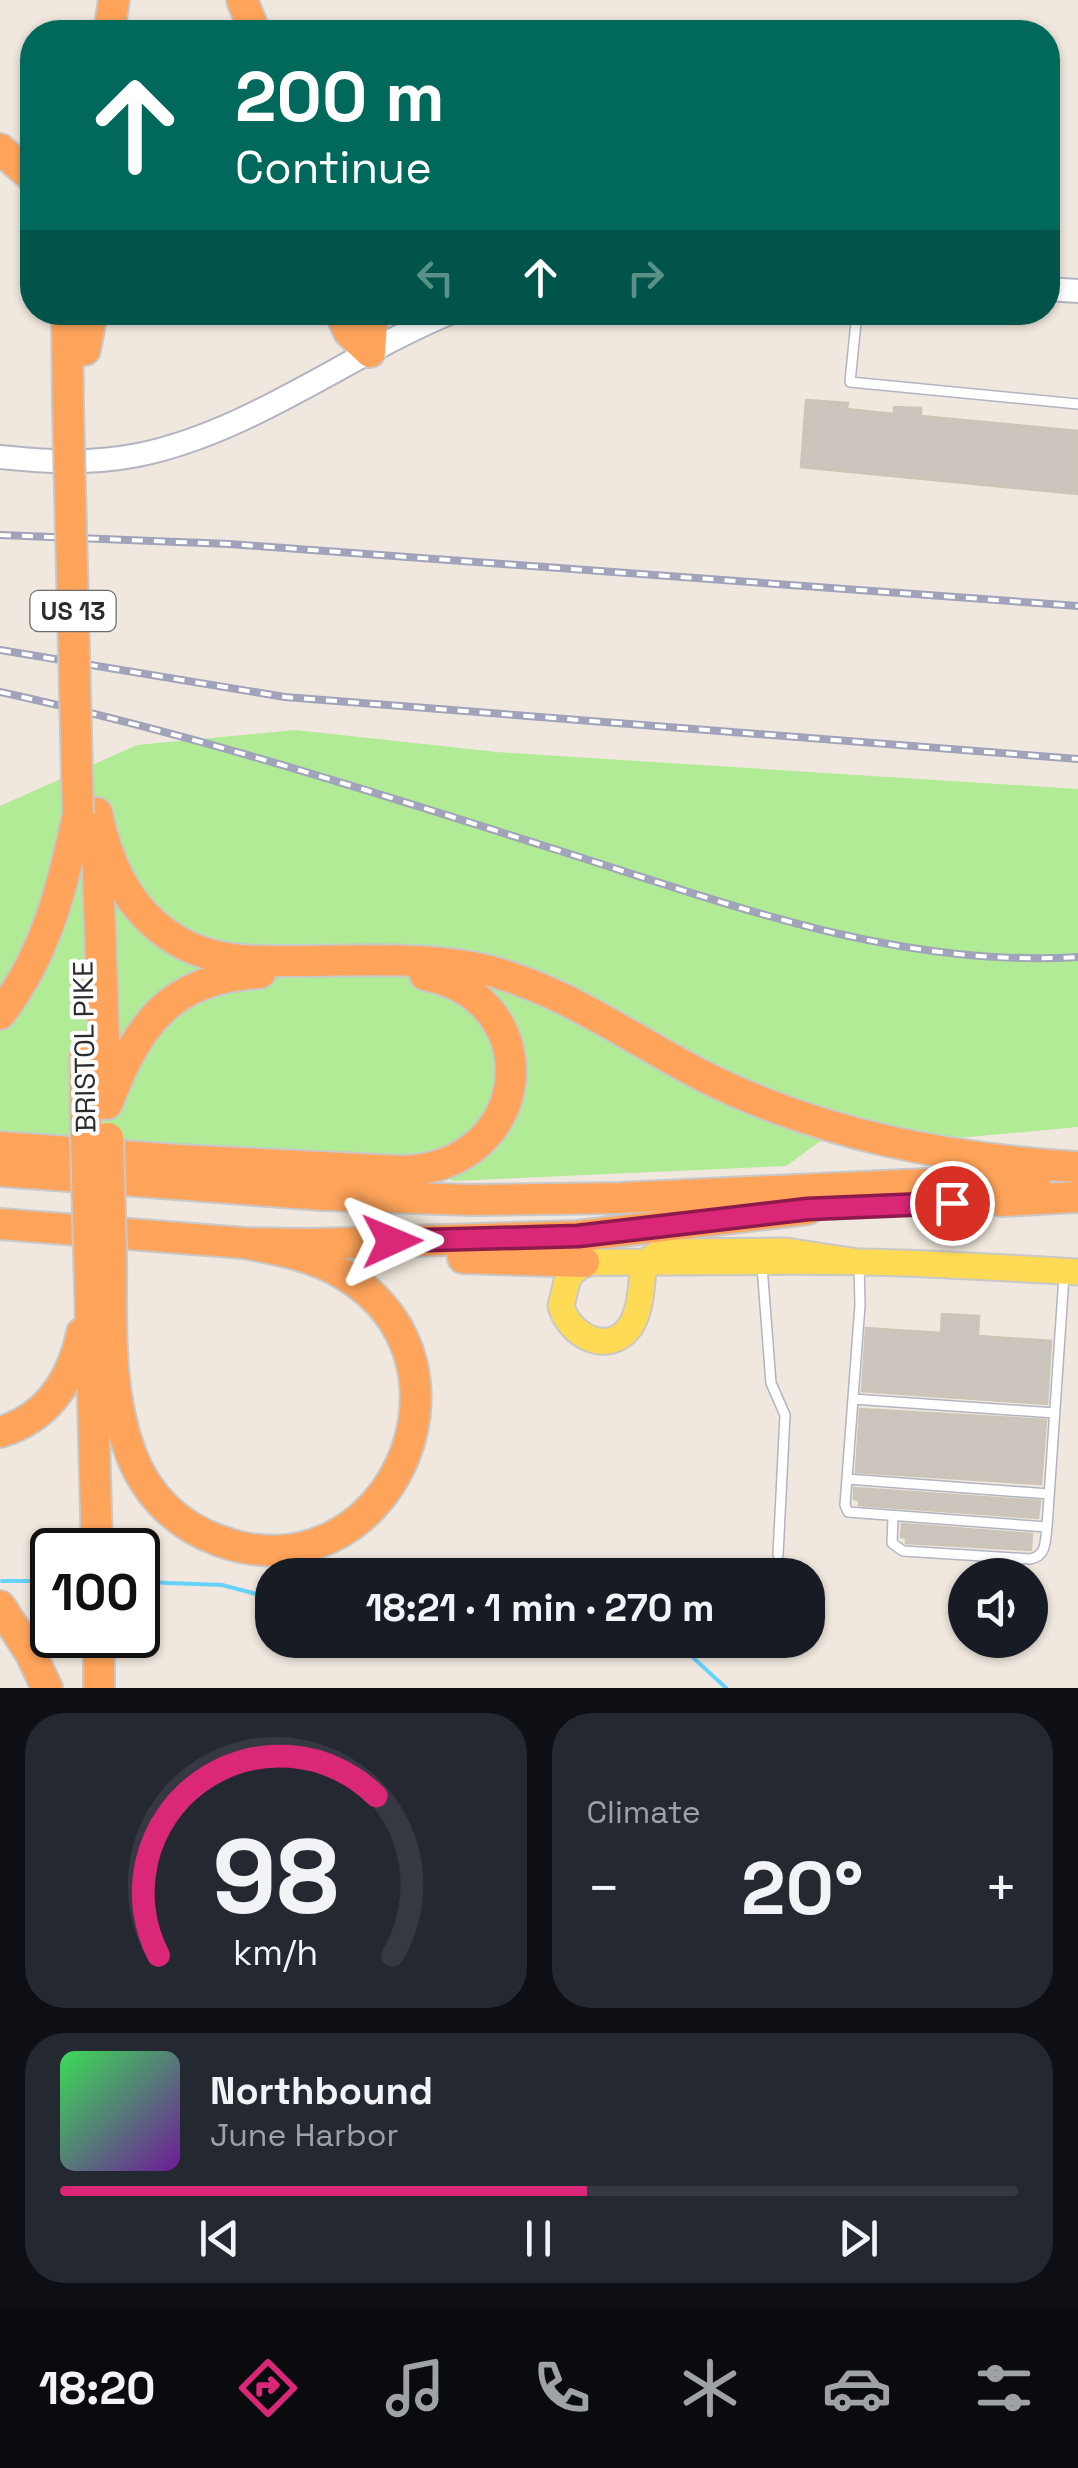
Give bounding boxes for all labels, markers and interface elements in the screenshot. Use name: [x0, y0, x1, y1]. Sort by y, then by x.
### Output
text: 200 m: [235, 52, 445, 141]
icon: ahead: [70, 60, 200, 190]
text: Continue: [235, 139, 432, 196]
icon: left: [408, 250, 463, 305]
icon: ahead: [513, 250, 568, 305]
icon: right: [618, 250, 673, 305]
road number: US 13: [30, 591, 116, 631]
street label: BRISTOL PIKE: [65, 961, 103, 1133]
pin: [910, 1161, 995, 1246]
icon: arrive: [925, 1176, 980, 1231]
position arrow: [340, 1189, 444, 1293]
speed limit sign: 100: [30, 1528, 160, 1658]
map controls: [948, 1558, 1048, 1658]
button: sound: [948, 1558, 1048, 1658]
text: 18:21 · 1 min · 270 m: [366, 1584, 714, 1632]
text: Climate: [587, 1792, 701, 1832]
text: 98: [212, 1811, 339, 1943]
text: 20°: [741, 1840, 864, 1936]
text: −: [587, 1853, 621, 1923]
text: +: [984, 1853, 1018, 1923]
text: km/h: [233, 1930, 318, 1975]
text: Northbound: [210, 2067, 433, 2115]
text: June Harbor: [210, 2115, 398, 2155]
icon: previous: [192, 2211, 247, 2266]
icon: pause: [511, 2211, 566, 2266]
icon: next: [831, 2211, 886, 2266]
icon: directions: [233, 2353, 303, 2423]
icon: music: [380, 2353, 450, 2423]
icon: phone: [527, 2353, 597, 2423]
icon: climate: [675, 2353, 745, 2423]
icon: car: [822, 2353, 892, 2423]
icon: filters: [969, 2353, 1039, 2423]
text: 18:20: [39, 2360, 155, 2417]

